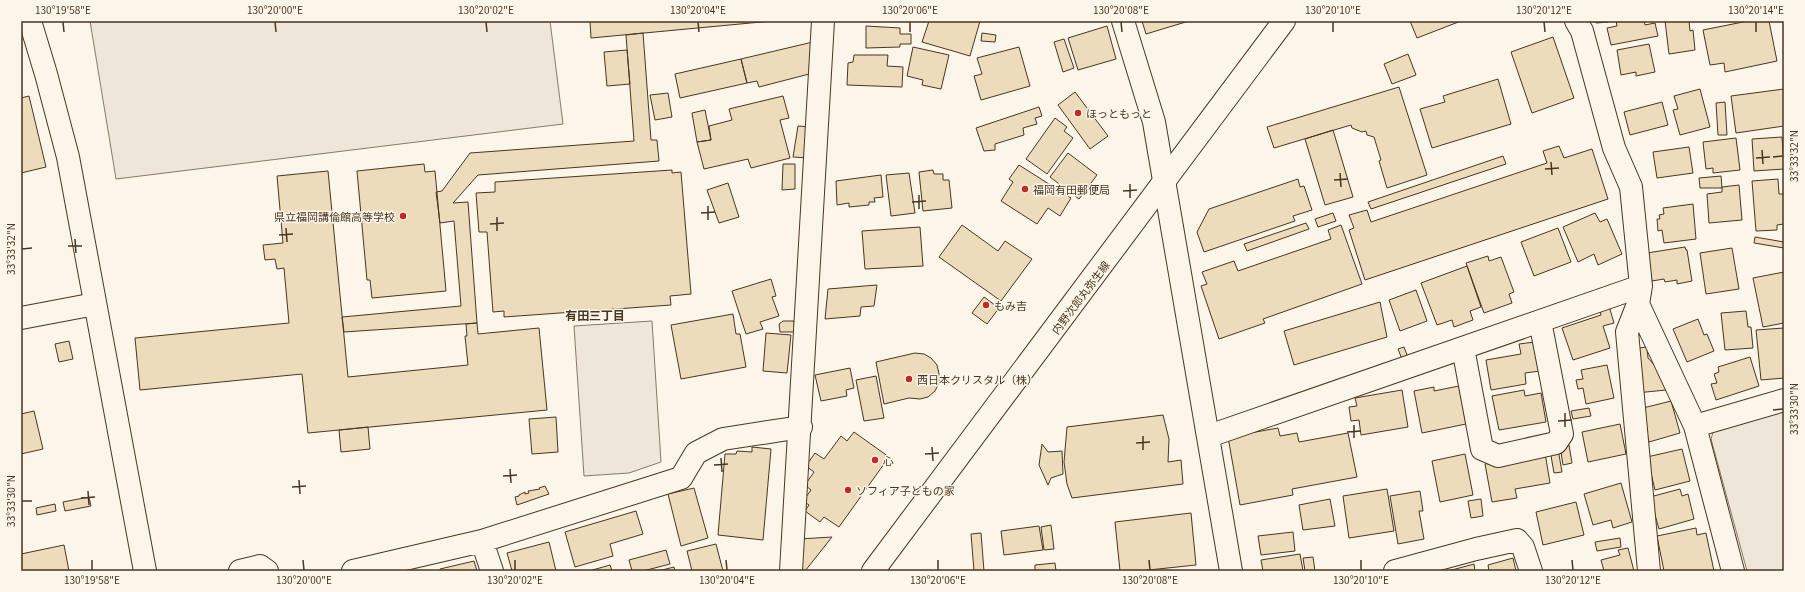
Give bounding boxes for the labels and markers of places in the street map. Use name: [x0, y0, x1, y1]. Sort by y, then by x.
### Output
place label: ほっともっと: [1086, 105, 1152, 121]
marker: ほっともっと: [1073, 108, 1083, 118]
place label: 福岡有田郵便局: [1033, 181, 1110, 197]
marker: 福岡有田郵便局: [1020, 184, 1030, 194]
place label: 県立福岡講倫館高等学校: [274, 208, 395, 224]
marker: 県立福岡講倫館高等学校: [398, 211, 408, 221]
place label: もみ吉: [994, 297, 1027, 313]
marker: もみ吉: [981, 300, 991, 310]
place label: 西日本クリスタル（株）: [917, 371, 1038, 387]
marker: 西日本クリスタル（株）: [904, 374, 914, 384]
place label: 心: [883, 452, 894, 468]
marker: 心: [870, 455, 880, 465]
place label: ソフィア子どもの家: [856, 482, 955, 498]
marker: ソフィア子どもの家: [843, 485, 853, 495]

